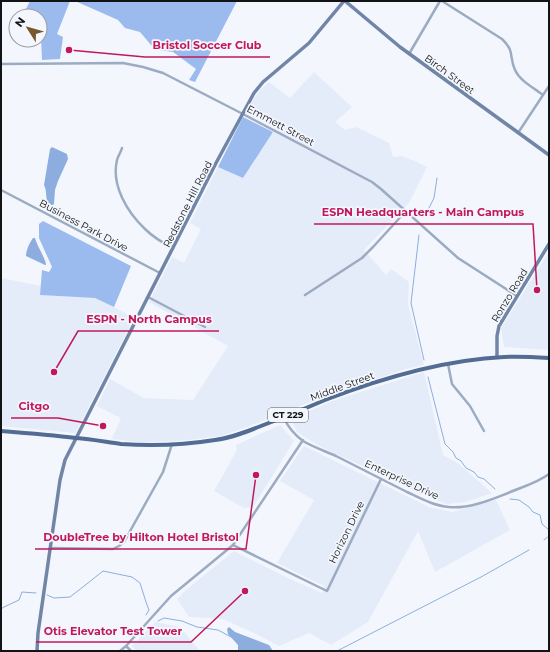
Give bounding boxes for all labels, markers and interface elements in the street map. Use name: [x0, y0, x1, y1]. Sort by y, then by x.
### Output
north arrow: [8, 8, 48, 48]
text: N: [12, 14, 28, 30]
callout: Bristol Soccer Club: [145, 34, 270, 57]
text: Bristol Soccer Club: [153, 38, 262, 52]
street label: Birch Street: [422, 52, 478, 97]
street label: Emmett Street: [245, 102, 317, 149]
street label: Redstone Hill Road: [160, 159, 215, 250]
street label: Business Park Drive: [37, 197, 130, 254]
callout: ESPN Headquarters - Main Campus: [314, 201, 533, 224]
text: ESPN Headquarters - Main Campus: [322, 205, 524, 219]
street label: Ronzo Road: [488, 266, 531, 324]
callout: ESPN - North Campus: [78, 308, 219, 331]
text: ESPN - North Campus: [86, 312, 212, 326]
street label: Middle Street: [308, 369, 376, 404]
callout: Citgo: [11, 395, 58, 418]
text: Citgo: [19, 399, 49, 413]
road number: CT 229: [268, 408, 308, 422]
street label: Enterprise Drive: [363, 457, 441, 502]
street label: Horizon Drive: [326, 499, 367, 566]
callout: DoubleTree by Hilton Hotel Bristol: [35, 526, 246, 549]
text: DoubleTree by Hilton Hotel Bristol: [43, 530, 239, 544]
callout: Otis Elevator Test Tower: [36, 619, 191, 642]
text: Otis Elevator Test Tower: [44, 624, 183, 638]

